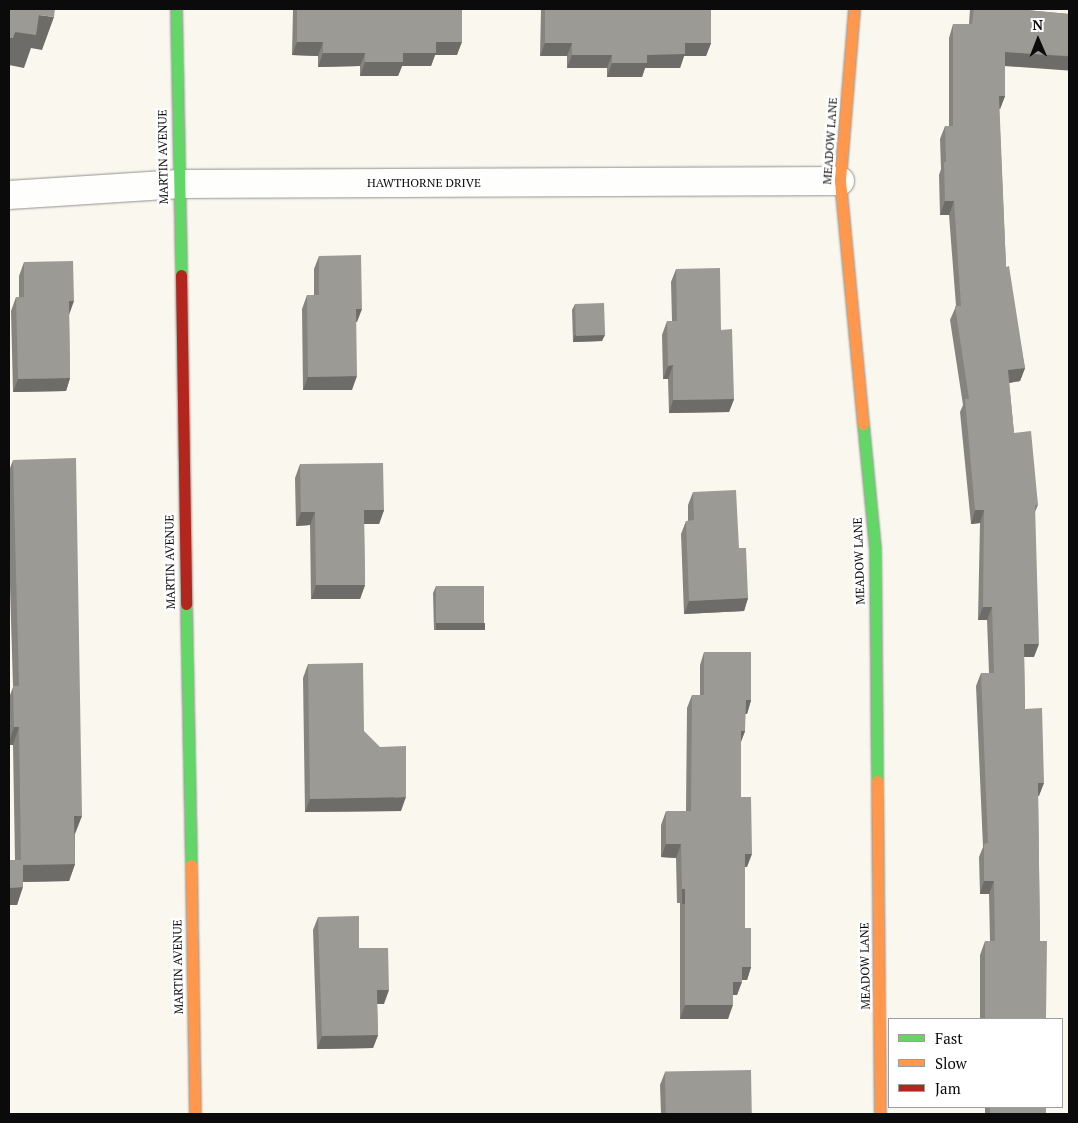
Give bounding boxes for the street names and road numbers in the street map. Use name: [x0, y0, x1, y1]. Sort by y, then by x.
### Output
street label: MEADOW LANE: [820, 97, 840, 185]
street label: MARTIN AVENUE: [155, 109, 171, 205]
street label: HAWTHORNE DRIVE: [367, 176, 481, 190]
street label: MARTIN AVENUE: [162, 514, 178, 610]
street label: MEADOW LANE: [850, 517, 868, 605]
street label: MARTIN AVENUE: [170, 919, 186, 1015]
street label: MEADOW LANE: [857, 922, 873, 1010]

